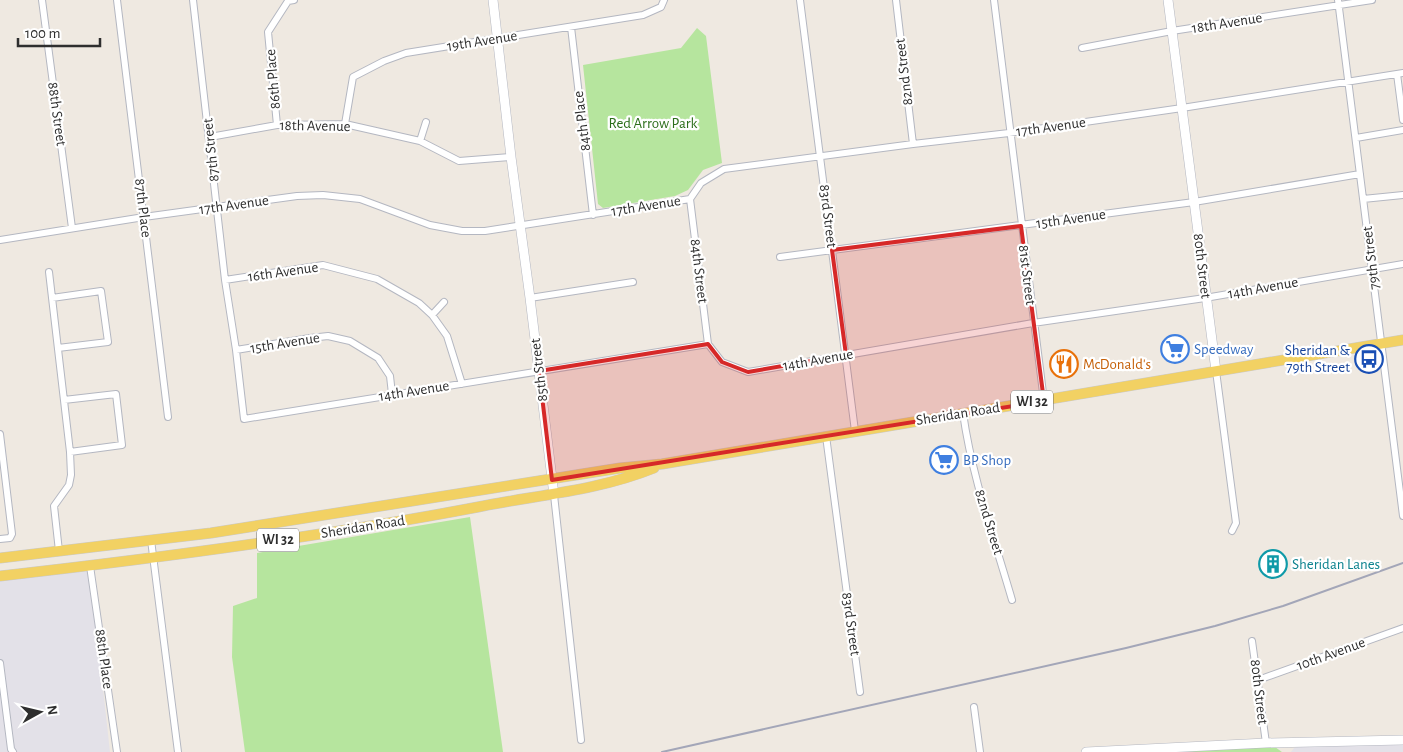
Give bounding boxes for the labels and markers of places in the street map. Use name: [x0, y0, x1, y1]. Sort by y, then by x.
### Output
supermarket icon: Speedway: [1160, 334, 1190, 364]
place label: Speedway: [1194, 342, 1254, 357]
place label: Sheridan & 79th Street: [1285, 343, 1351, 375]
bus stop icon: Sheridan & 79th Street: [1354, 344, 1384, 374]
restaurant icon: McDonald's: [1049, 349, 1079, 379]
place label: McDonald's: [1083, 357, 1151, 372]
supermarket icon: BP Shop: [929, 445, 959, 475]
place label: BP Shop: [963, 453, 1011, 468]
building icon: Sheridan Lanes: [1258, 549, 1288, 579]
place label: Sheridan Lanes: [1292, 557, 1380, 572]

